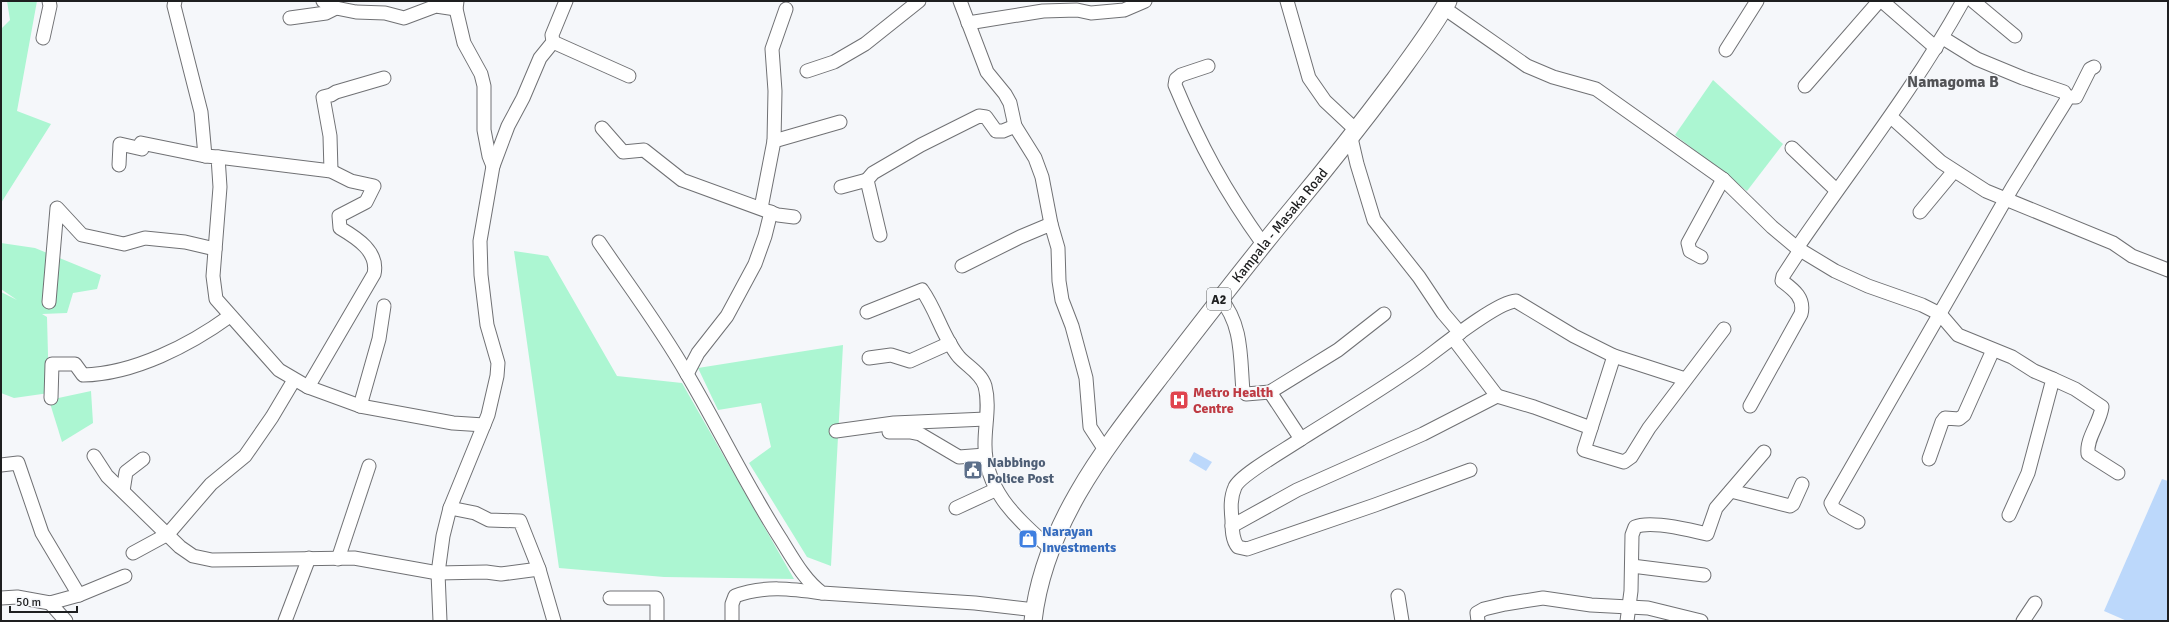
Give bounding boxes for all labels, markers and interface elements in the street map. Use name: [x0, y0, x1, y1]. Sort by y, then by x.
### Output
district label: Namagoma B: [1907, 72, 1999, 92]
street label: Kampala - Masaka Road: [1228, 165, 1331, 286]
road number: A2: [1207, 288, 1231, 310]
place label: Metro Health Centre: [1193, 384, 1274, 417]
hospital icon: Metro Health Centre: [1168, 389, 1190, 411]
place label: Nabbingo Police Post: [987, 454, 1055, 487]
public building icon: Nabbingo Police Post: [962, 459, 984, 481]
place label: Narayan Investments: [1042, 523, 1116, 556]
shop icon: Narayan Investments: [1017, 528, 1039, 550]
scale bar: [10, 588, 77, 614]
text: 50 m: [16, 595, 41, 610]

